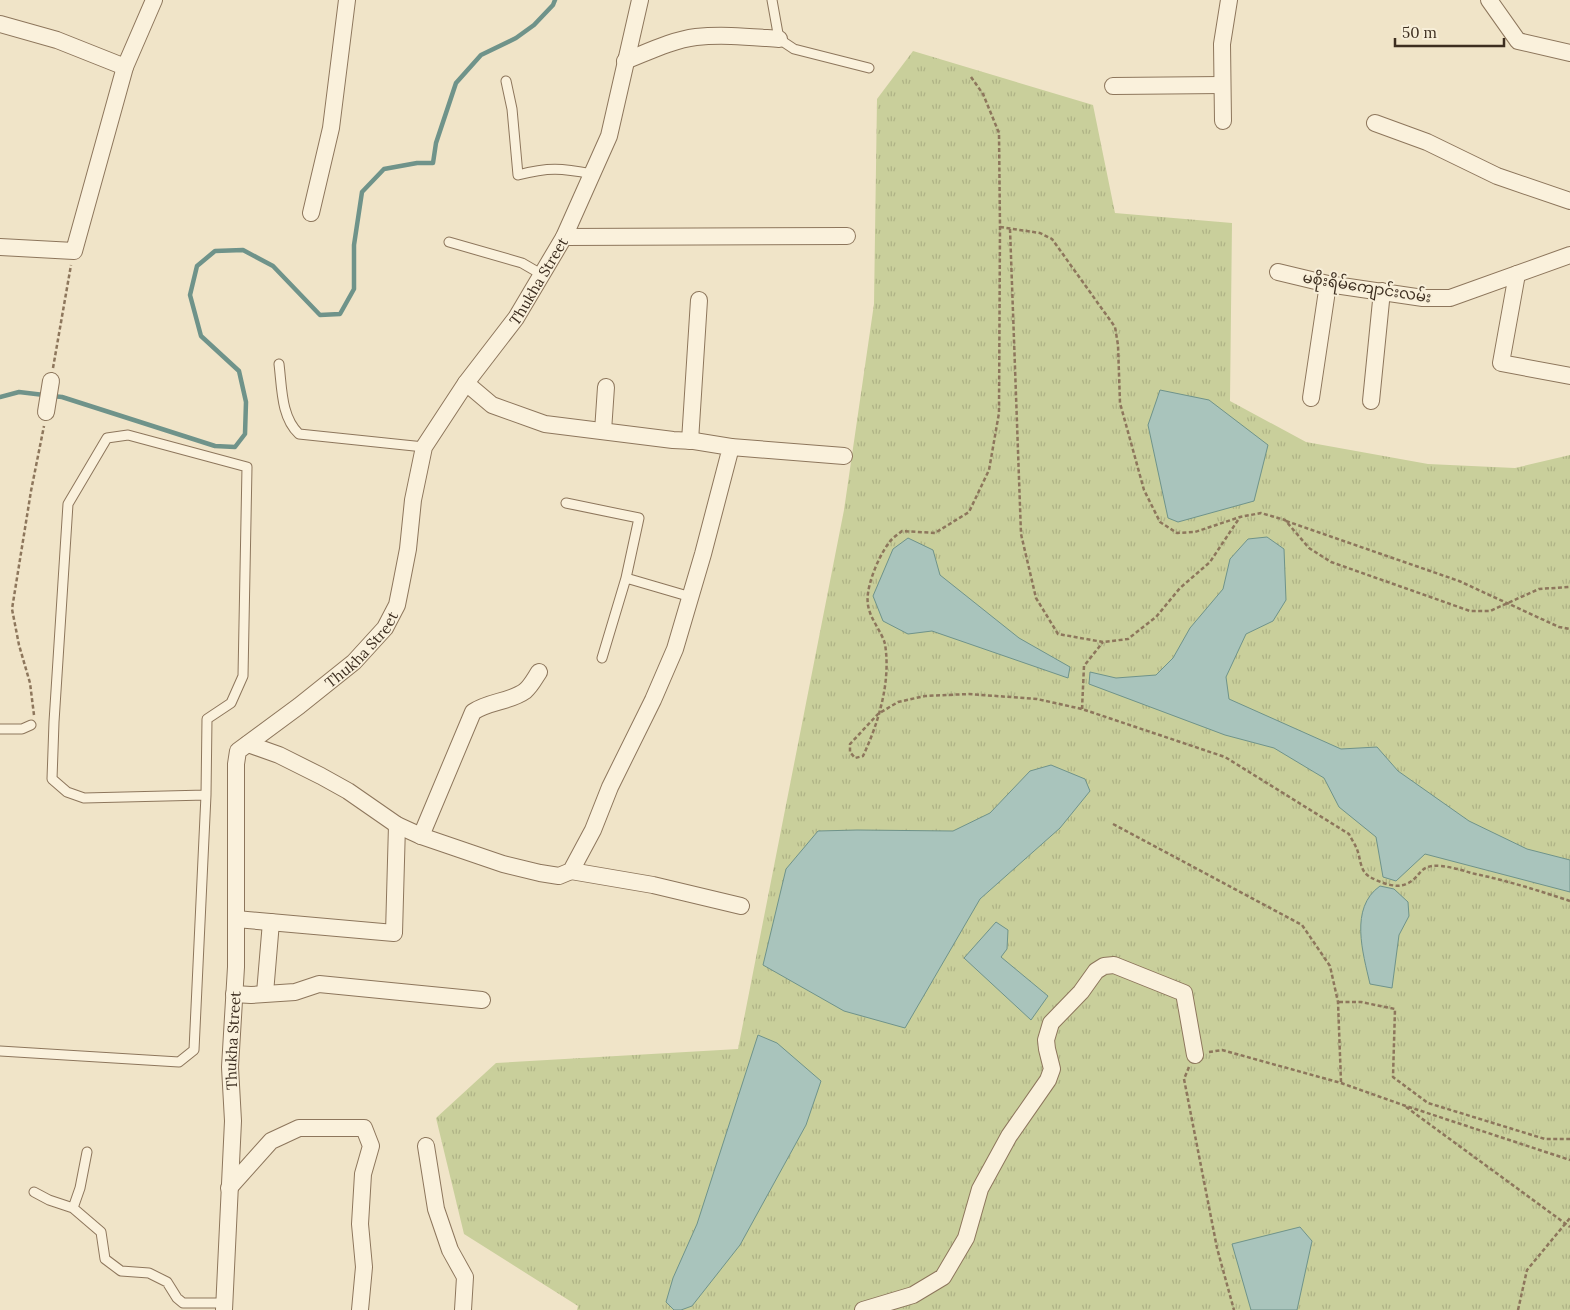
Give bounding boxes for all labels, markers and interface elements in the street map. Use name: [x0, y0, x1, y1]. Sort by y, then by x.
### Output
scale bar: [1395, 15, 1504, 47]
text: 50 m: [1402, 23, 1437, 42]
street label: Thukha Street: [505, 233, 571, 329]
street label: မစိုးရိမ်ကျောင်းလမ်း: [1301, 267, 1433, 310]
street label: Thukha Street: [320, 608, 402, 691]
street label: Thukha Street: [220, 990, 244, 1090]

